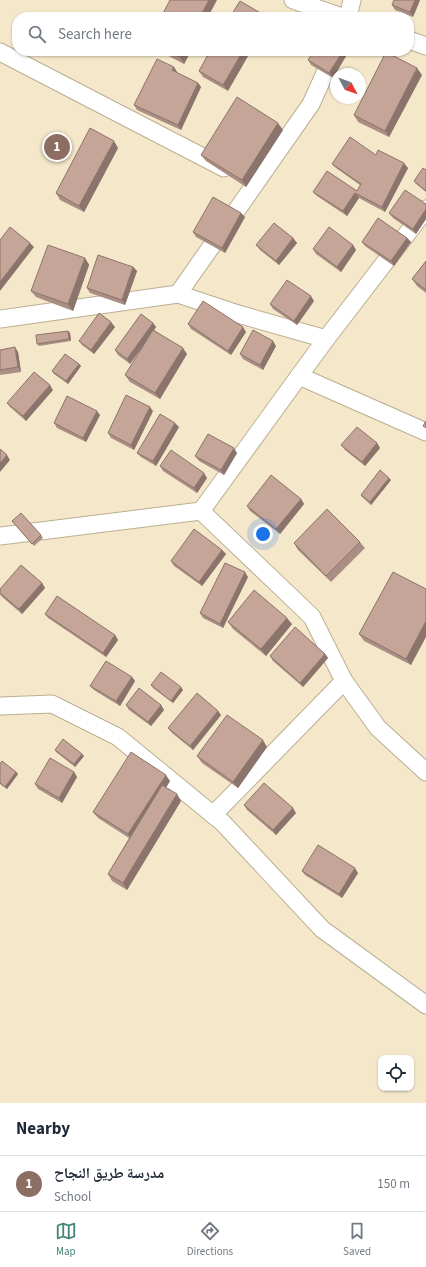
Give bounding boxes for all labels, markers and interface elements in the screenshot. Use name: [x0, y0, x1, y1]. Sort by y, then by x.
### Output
search box: [12, 12, 414, 56]
icon: search: [26, 23, 48, 45]
text: Search here: [58, 24, 132, 45]
north arrow: [330, 68, 366, 104]
pin: 1: [44, 132, 70, 162]
your location: [253, 524, 273, 544]
map controls: [378, 1055, 414, 1091]
button: locate: [378, 1055, 414, 1091]
text: Nearby: [16, 1117, 70, 1141]
text: مدرسة طريق النجاح: [54, 1163, 164, 1184]
text: 1: [26, 1175, 32, 1193]
text: 150 m: [377, 1175, 410, 1193]
text: School: [54, 1188, 91, 1206]
tab: Map: [55, 1220, 77, 1259]
tab: Directions: [187, 1220, 233, 1259]
tab: Saved: [343, 1220, 371, 1259]

